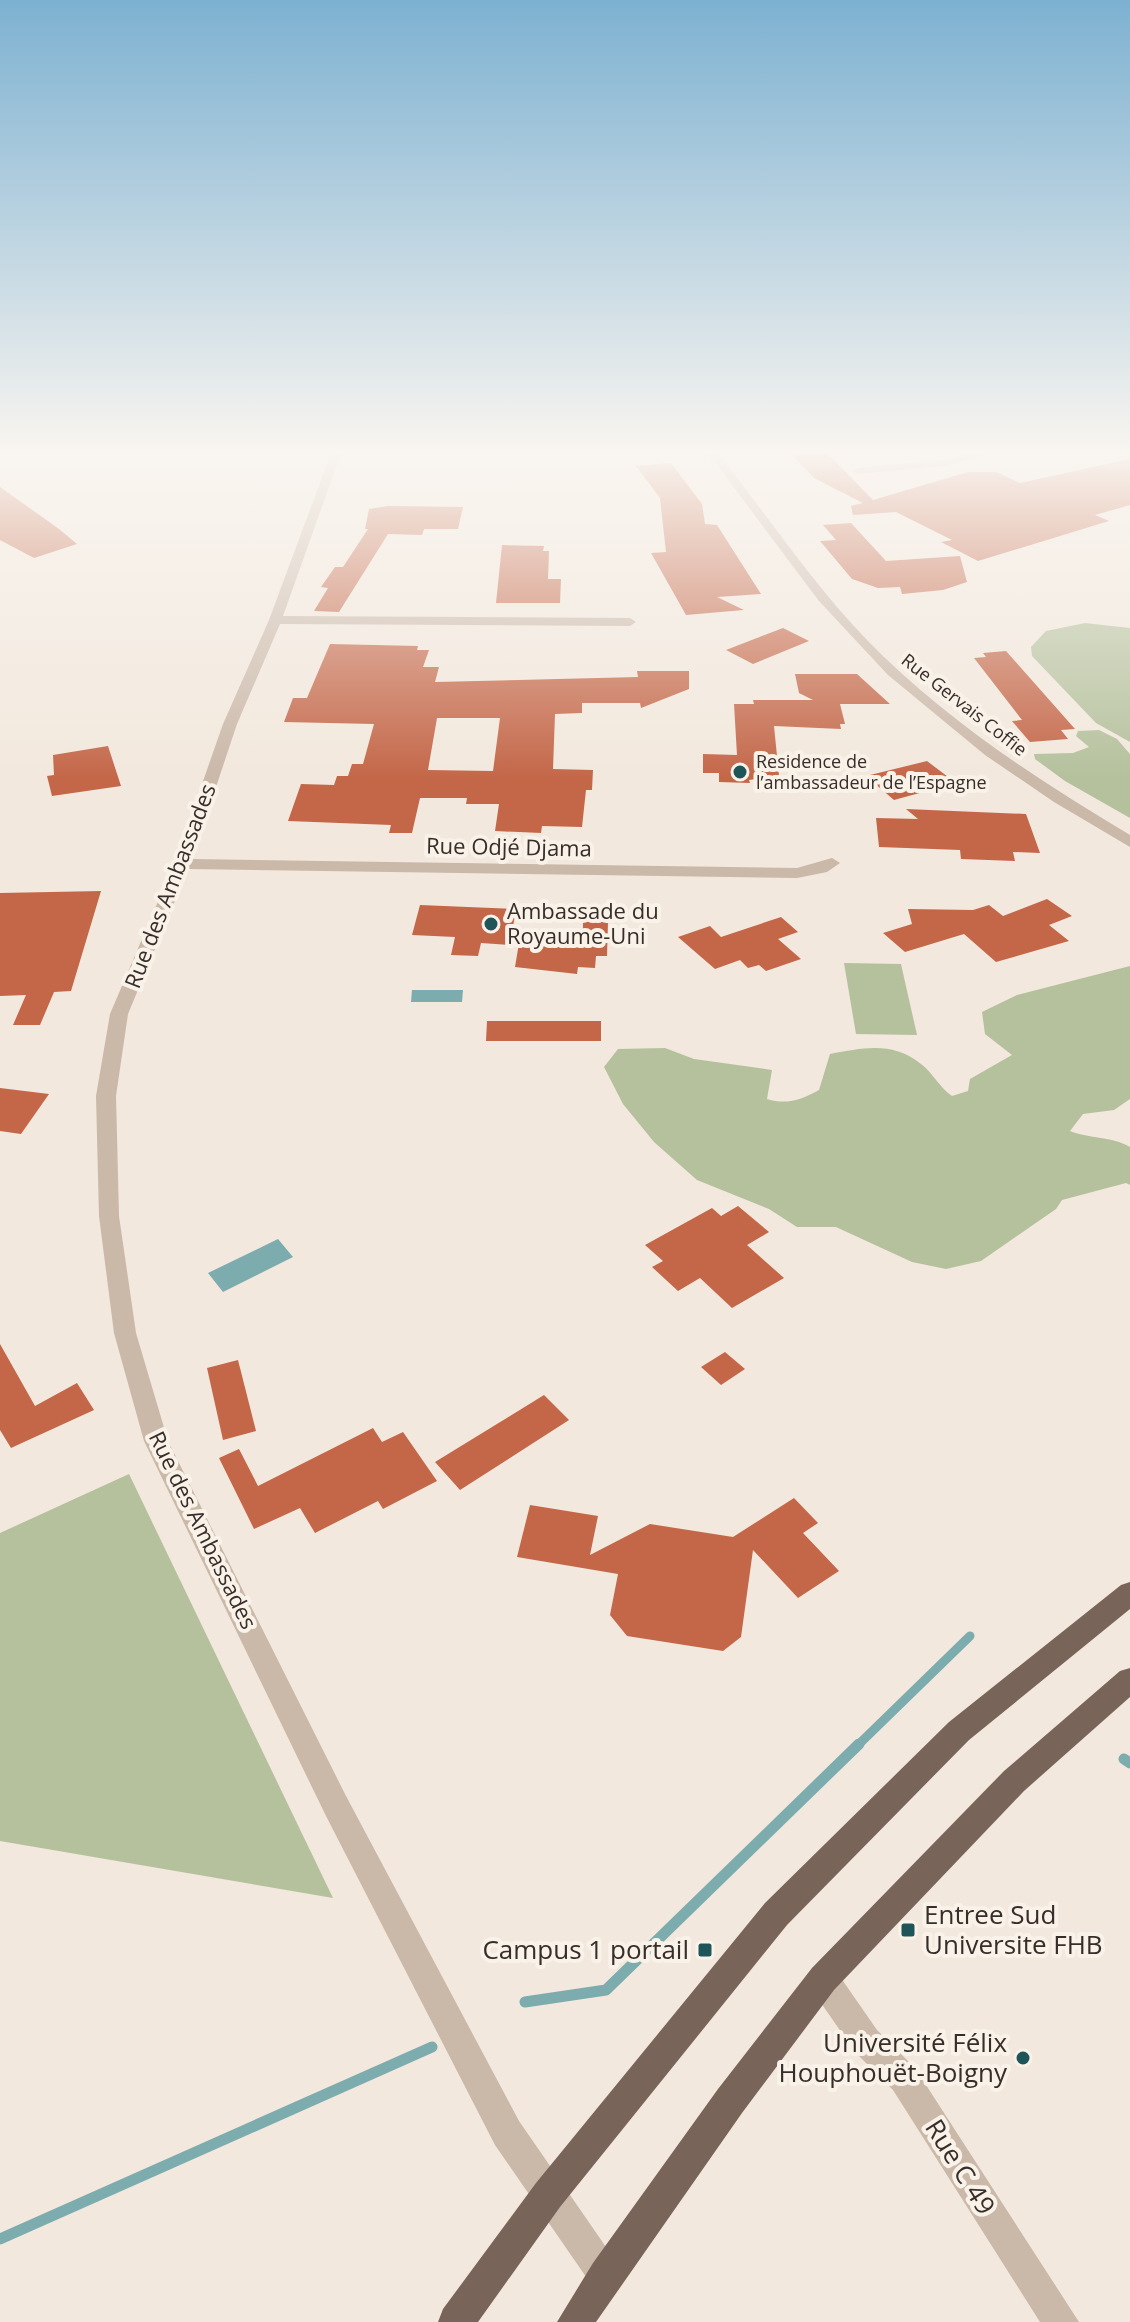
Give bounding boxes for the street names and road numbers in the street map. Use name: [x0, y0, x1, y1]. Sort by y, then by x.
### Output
street label: Rue Gervais Coffie: [897, 648, 1032, 761]
street label: Rue des Ambassades: [116, 779, 222, 992]
street label: Rue Odjé Djama: [426, 830, 592, 862]
street label: Rue des Ambassades: [143, 1426, 265, 1633]
street label: Rue C 49: [917, 2112, 1004, 2221]

